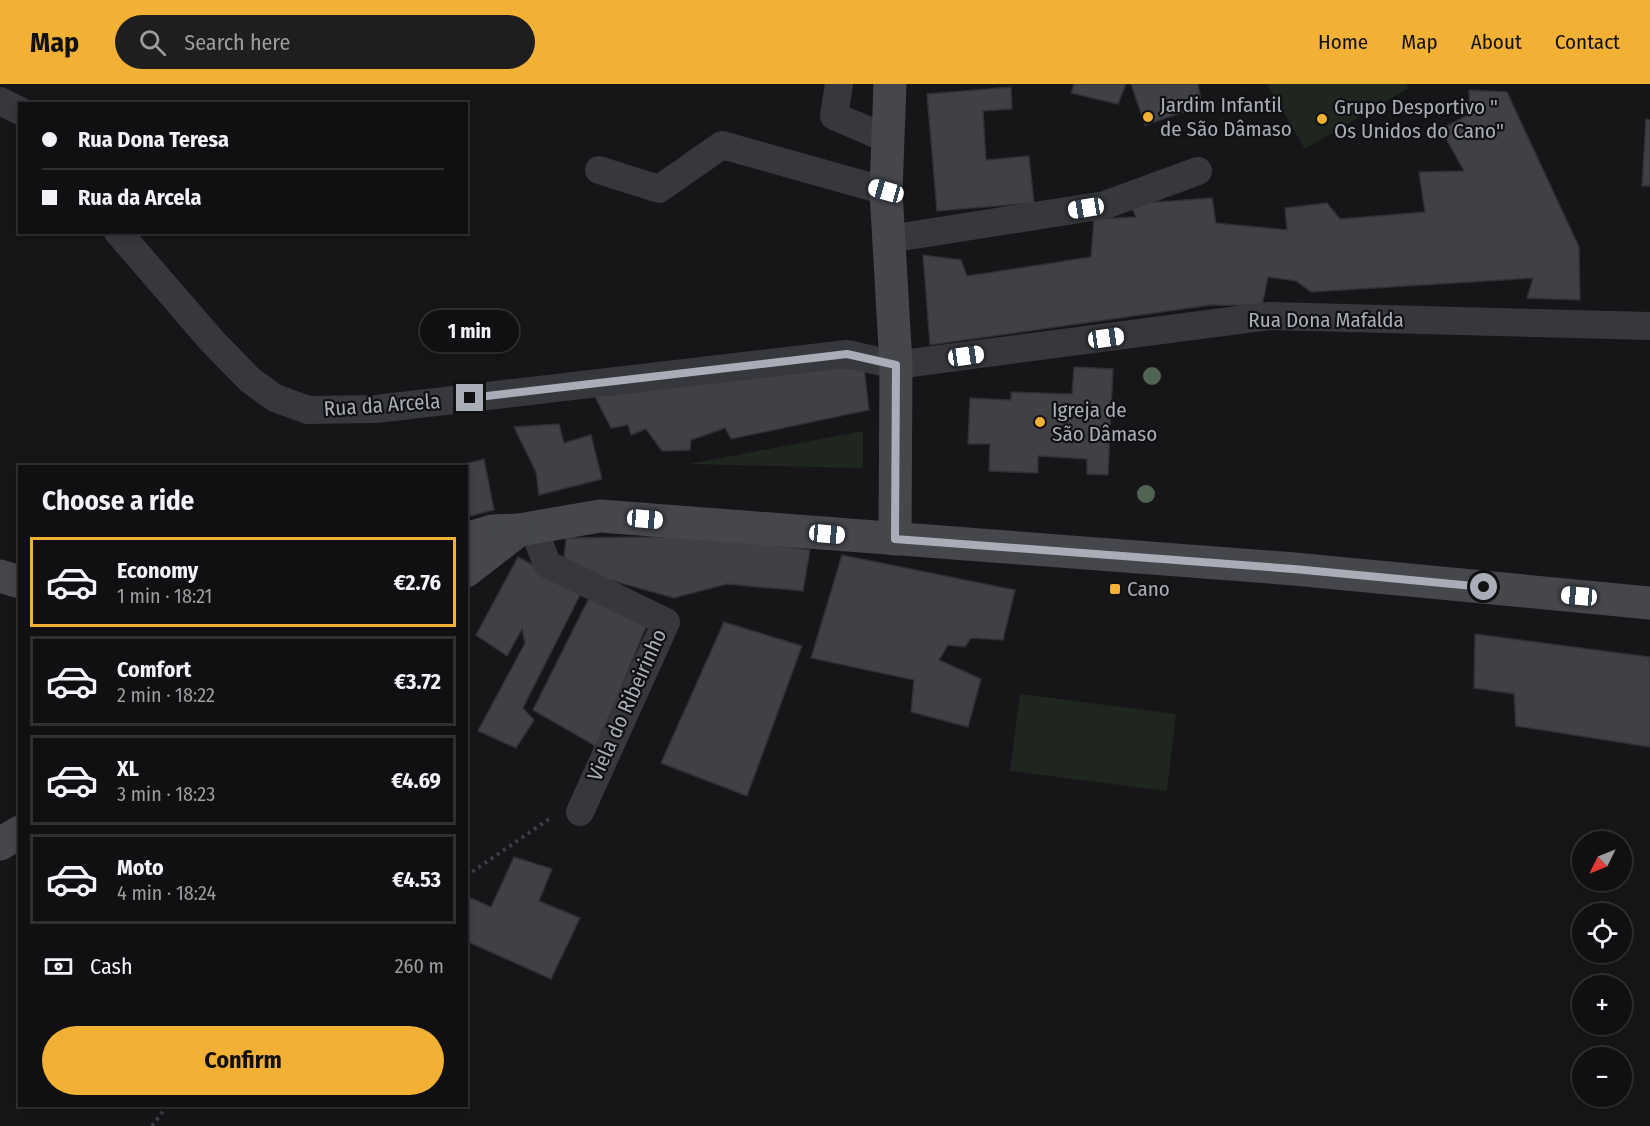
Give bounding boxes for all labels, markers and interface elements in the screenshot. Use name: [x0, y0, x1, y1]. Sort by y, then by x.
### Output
search box: [115, 15, 535, 69]
text: Map: [30, 26, 79, 59]
icon: search: [136, 26, 169, 59]
text: Search here: [184, 29, 290, 56]
text: Home: [1318, 29, 1368, 55]
text: Map: [1401, 29, 1438, 55]
text: About: [1471, 29, 1522, 55]
text: Contact: [1555, 29, 1620, 55]
place label: Jardim Infantil de São Dâmaso: [1160, 92, 1292, 142]
place label: Grupo Desportivo " Os Unidos do Cano": [1334, 94, 1504, 144]
marker: Jardim Infantil de São Dâmaso: [1141, 110, 1155, 124]
marker: Grupo Desportivo " Os Unidos do Cano": [1315, 112, 1329, 126]
text: Rua Dona Teresa: [78, 126, 229, 153]
car: [866, 177, 906, 205]
text: Rua da Arcela: [78, 184, 201, 211]
car: [1067, 196, 1105, 220]
street label: Rua Dona Mafalda: [1248, 307, 1404, 333]
callout: 1 min: [420, 311, 520, 353]
text: 1 min: [448, 319, 491, 343]
car: [1087, 327, 1125, 349]
car: [947, 345, 985, 367]
route end: [456, 384, 483, 411]
street label: Rua da Arcela: [323, 388, 441, 422]
place label: Igreja de São Dâmaso: [1052, 397, 1157, 447]
marker: Igreja de São Dâmaso: [1033, 415, 1047, 429]
text: Choose a ride: [42, 485, 194, 517]
car: [626, 508, 664, 530]
car: [808, 523, 846, 545]
icon: car: [45, 555, 99, 609]
text: Economy: [117, 557, 198, 584]
text: €2.76: [394, 569, 441, 596]
route start: [1470, 573, 1497, 600]
place label: Cano: [1127, 576, 1170, 602]
marker: Cano: [1108, 582, 1122, 596]
text: 1 min · 18:21: [117, 584, 212, 608]
car: [1560, 585, 1598, 607]
street label: Viela do Ribeirinho: [582, 625, 672, 785]
icon: car: [45, 654, 99, 708]
text: Comfort: [117, 656, 191, 683]
text: €3.72: [394, 668, 441, 695]
text: 2 min · 18:22: [117, 683, 215, 707]
icon: car: [45, 753, 99, 807]
text: XL: [117, 755, 139, 782]
text: €4.69: [391, 767, 441, 794]
text: 3 min · 18:23: [117, 782, 215, 806]
north arrow: [1572, 831, 1632, 891]
map controls: [1572, 831, 1632, 1107]
icon: car: [45, 852, 99, 906]
text: Moto: [117, 854, 164, 881]
text: €4.53: [392, 866, 441, 893]
text: 4 min · 18:24: [117, 881, 216, 905]
button: locate: [1572, 903, 1632, 963]
icon: cash: [42, 950, 75, 983]
text: Cash: [90, 953, 133, 980]
text: 260 m: [395, 954, 444, 978]
button: +: [1572, 975, 1632, 1035]
button: Confirm: [42, 1026, 444, 1095]
button: −: [1572, 1047, 1632, 1107]

